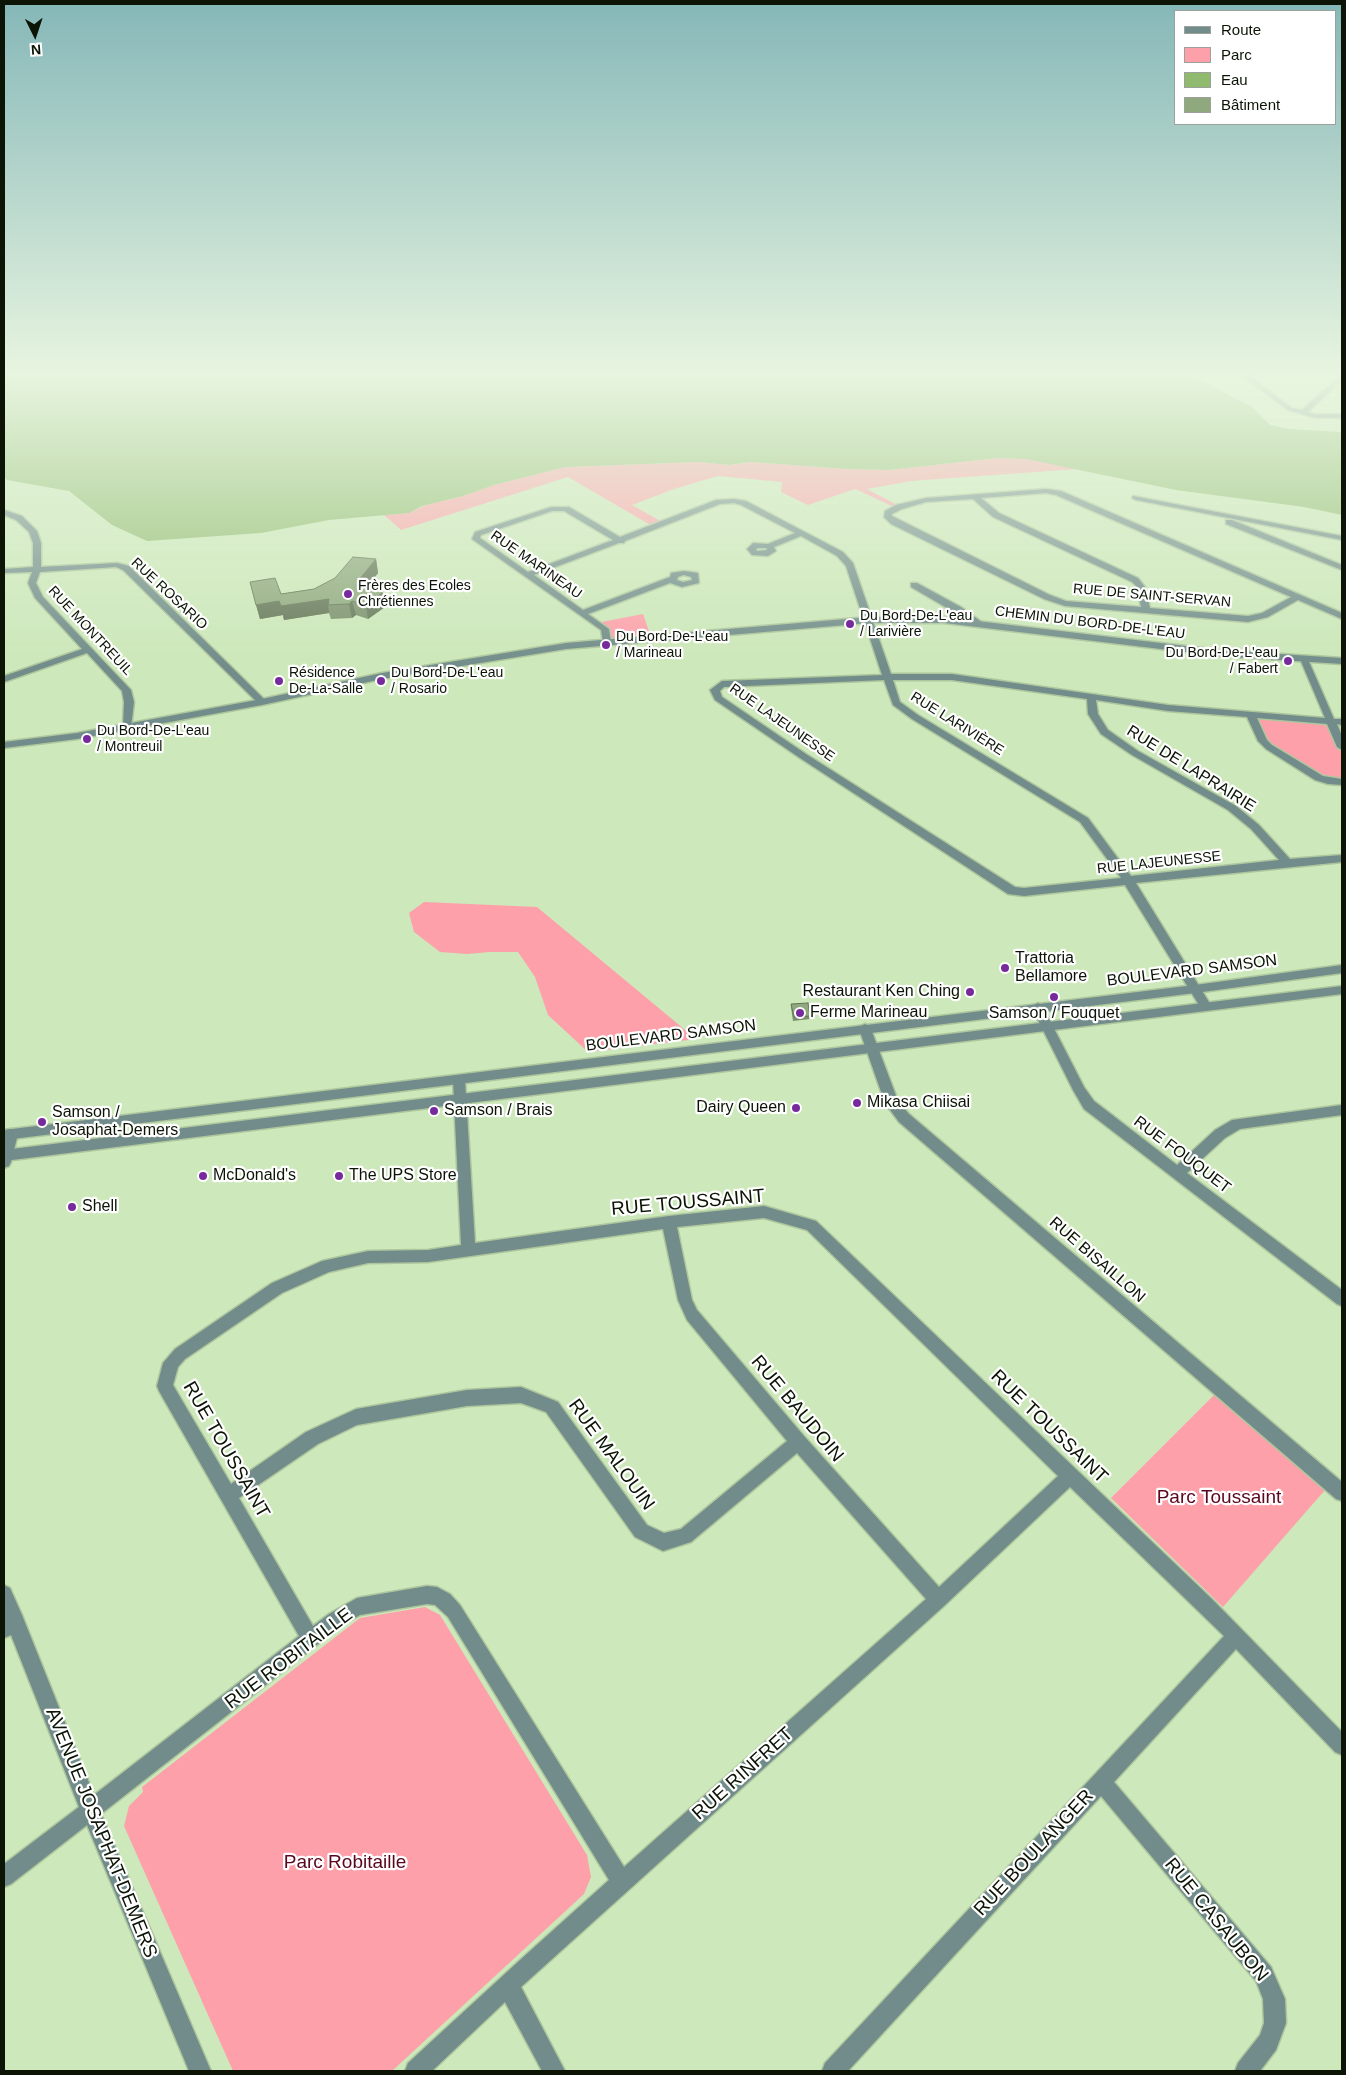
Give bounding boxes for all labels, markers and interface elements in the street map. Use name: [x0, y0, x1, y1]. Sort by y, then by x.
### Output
north arrow: [10, 10, 60, 60]
legend: [1174, 10, 1336, 125]
text: Route: [1221, 21, 1261, 38]
text: N: [30, 42, 42, 58]
text: Parc: [1221, 46, 1252, 63]
text: Eau: [1221, 71, 1248, 88]
text: Bâtiment: [1221, 96, 1280, 113]
street label: RUE MARINEAU: [487, 527, 585, 603]
street label: RUE ROSARIO: [127, 554, 211, 634]
place label: Frères des Ecoles Chrétiennes: [358, 578, 471, 610]
street label: RUE DE SAINT-SERVAN: [1072, 581, 1232, 611]
street label: RUE MONTREUIL: [44, 583, 136, 679]
marker: Frères des Ecoles Chrétiennes: [342, 588, 354, 600]
street label: CHEMIN DU BORD-DE-L'EAU: [994, 603, 1186, 643]
place label: Du Bord-De-L'eau / Larivière: [860, 608, 972, 640]
marker: Du Bord-De-L'eau / Larivière: [844, 618, 856, 630]
place label: Du Bord-De-L'eau / Marineau: [616, 629, 728, 662]
marker: Du Bord-De-L'eau / Marineau: [600, 639, 612, 651]
place label: Du Bord-De-L'eau / Fabert: [1166, 645, 1278, 678]
marker: Du Bord-De-L'eau / Fabert: [1282, 655, 1294, 667]
place label: Résidence De-La-Salle: [289, 665, 363, 698]
place label: Du Bord-De-L'eau / Rosario: [391, 665, 503, 698]
marker: Résidence De-La-Salle: [273, 675, 285, 687]
marker: Du Bord-De-L'eau / Rosario: [375, 675, 387, 687]
street label: RUE LAJEUNESSE: [726, 680, 838, 766]
street label: RUE LARIVIÈRE: [907, 689, 1007, 759]
street label: RUE DE LAPRAIRIE: [1123, 722, 1259, 816]
place label: Du Bord-De-L'eau / Montreuil: [97, 723, 209, 756]
marker: Du Bord-De-L'eau / Montreuil: [81, 733, 93, 745]
street label: RUE LAJEUNESSE: [1096, 848, 1222, 878]
place label: Trattoria Bellamore: [1015, 949, 1087, 987]
street label: BOULEVARD SAMSON: [1106, 951, 1278, 991]
marker: Trattoria Bellamore: [999, 962, 1011, 974]
place label: Restaurant Ken Ching: [803, 982, 960, 1002]
marker: Restaurant Ken Ching: [964, 986, 976, 998]
marker: Samson / Fouquet: [1048, 991, 1060, 1003]
place label: Ferme Marineau: [810, 1003, 927, 1023]
place label: Samson / Fouquet: [989, 1004, 1119, 1024]
marker: Ferme Marineau: [794, 1007, 806, 1019]
street label: BOULEVARD SAMSON: [585, 1016, 757, 1056]
place label: Mikasa Chiisai: [867, 1093, 970, 1113]
marker: Mikasa Chiisai: [851, 1097, 863, 1109]
place label: Dairy Queen: [696, 1098, 786, 1118]
place label: Samson / Brais: [444, 1101, 552, 1121]
marker: Dairy Queen: [790, 1102, 802, 1114]
place label: Samson / Josaphat-Demers: [52, 1103, 178, 1141]
marker: Samson / Brais: [428, 1105, 440, 1117]
street label: RUE FOUQUET: [1130, 1112, 1234, 1198]
marker: Samson / Josaphat-Demers: [36, 1116, 48, 1128]
place label: McDonald's: [213, 1166, 296, 1186]
place label: The UPS Store: [349, 1166, 457, 1186]
marker: McDonald's: [197, 1170, 209, 1182]
marker: The UPS Store: [333, 1170, 345, 1182]
street label: RUE TOUSSAINT: [610, 1185, 766, 1221]
place label: Shell: [82, 1197, 118, 1217]
marker: Shell: [66, 1201, 78, 1213]
street label: RUE BISAILLON: [1045, 1213, 1149, 1307]
street label: RUE BAUDOIN: [746, 1351, 848, 1467]
street label: RUE TOUSSAINT: [986, 1365, 1112, 1489]
street label: RUE TOUSSAINT: [178, 1378, 274, 1522]
street label: RUE MALOUIN: [563, 1395, 659, 1515]
park label: Parc Toussaint: [1157, 1487, 1281, 1509]
street label: RUE ROBITAILLE: [221, 1604, 357, 1714]
street label: AVENUE JOSAPHAT-DEMERS: [40, 1705, 162, 1961]
street label: RUE RINFRET: [688, 1723, 798, 1825]
street label: RUE BOULANGER: [969, 1785, 1099, 1921]
park label: Parc Robitaille: [284, 1852, 406, 1874]
street label: RUE CASAUBON: [1159, 1854, 1273, 1986]

